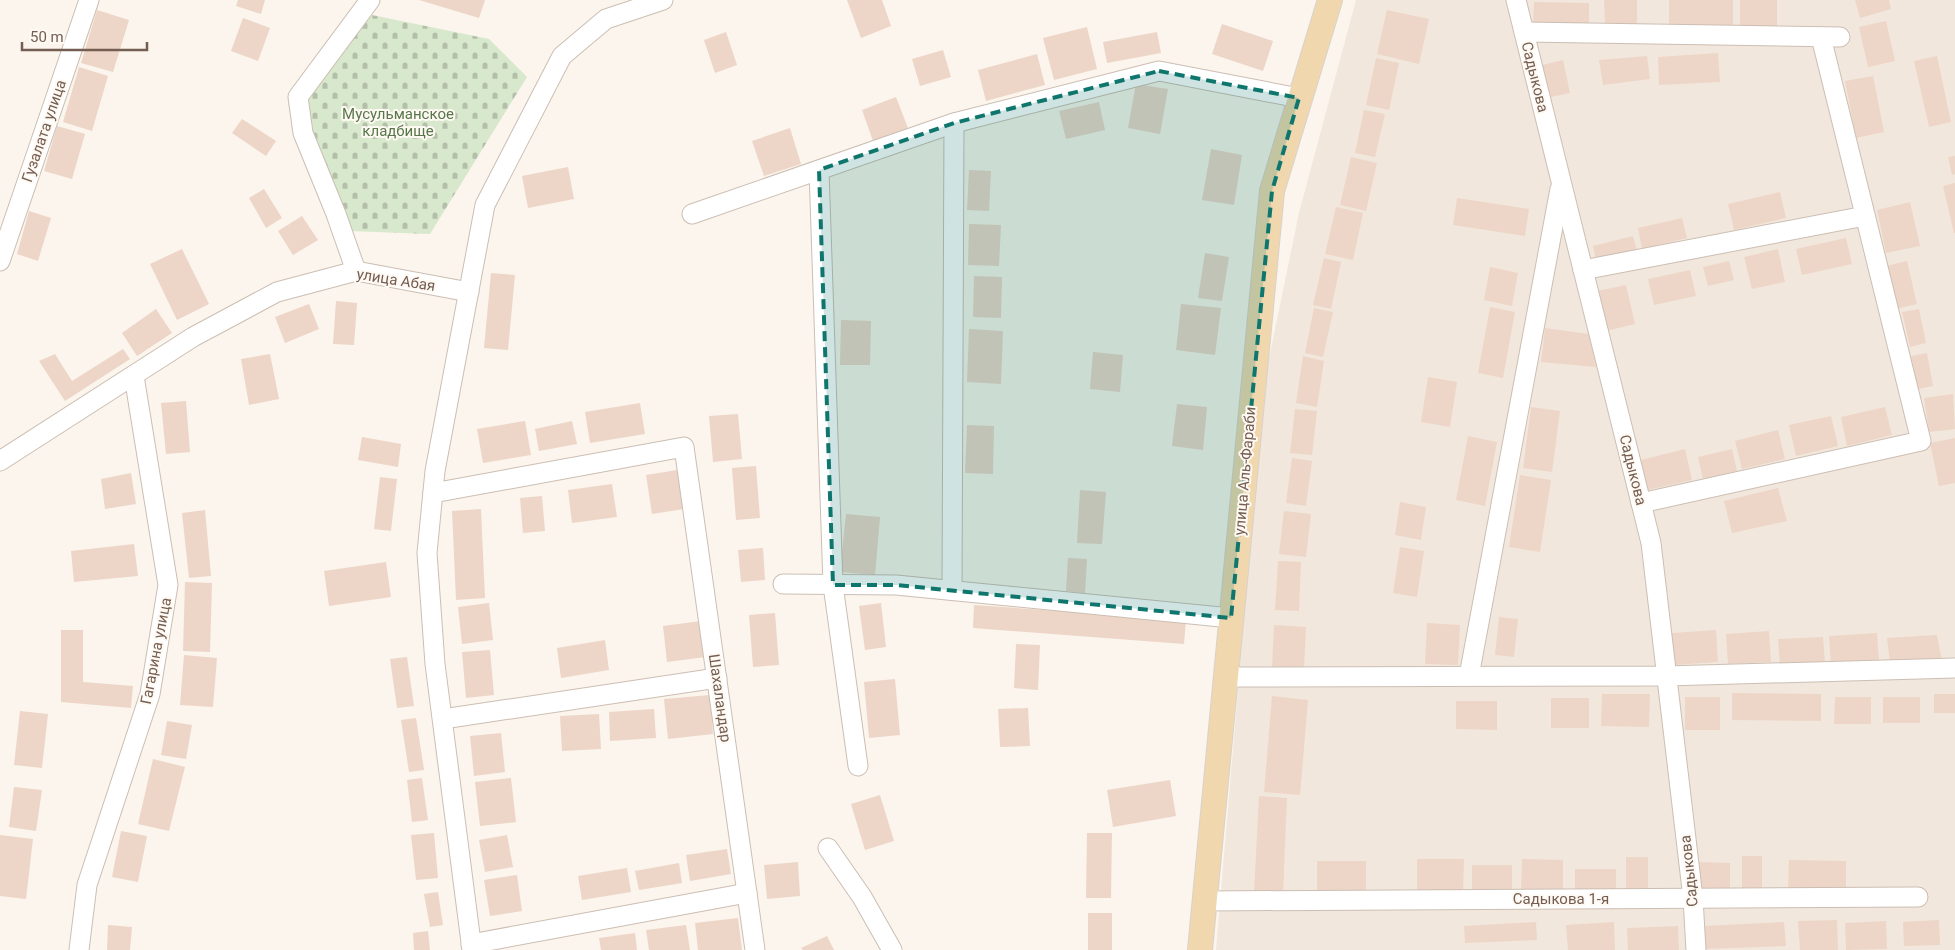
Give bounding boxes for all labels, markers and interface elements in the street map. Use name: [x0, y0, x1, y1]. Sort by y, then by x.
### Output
scale bar: [22, 20, 148, 52]
text: 50 m: [30, 28, 64, 46]
street label: Садыкова: [1518, 40, 1552, 114]
street label: Гузалата улица: [18, 77, 70, 185]
park label: Мусульманское кладбище: [342, 105, 454, 140]
street label: улица Абая: [355, 265, 437, 295]
street label: улица Аль-Фараби: [1230, 406, 1260, 536]
street label: Садыкова: [1616, 433, 1650, 507]
street label: Гагарина улица: [137, 596, 175, 706]
street label: Шахаландар: [705, 653, 735, 743]
street label: Садыкова: [1676, 834, 1702, 908]
street label: Садыкова 1-я: [1513, 890, 1609, 908]

